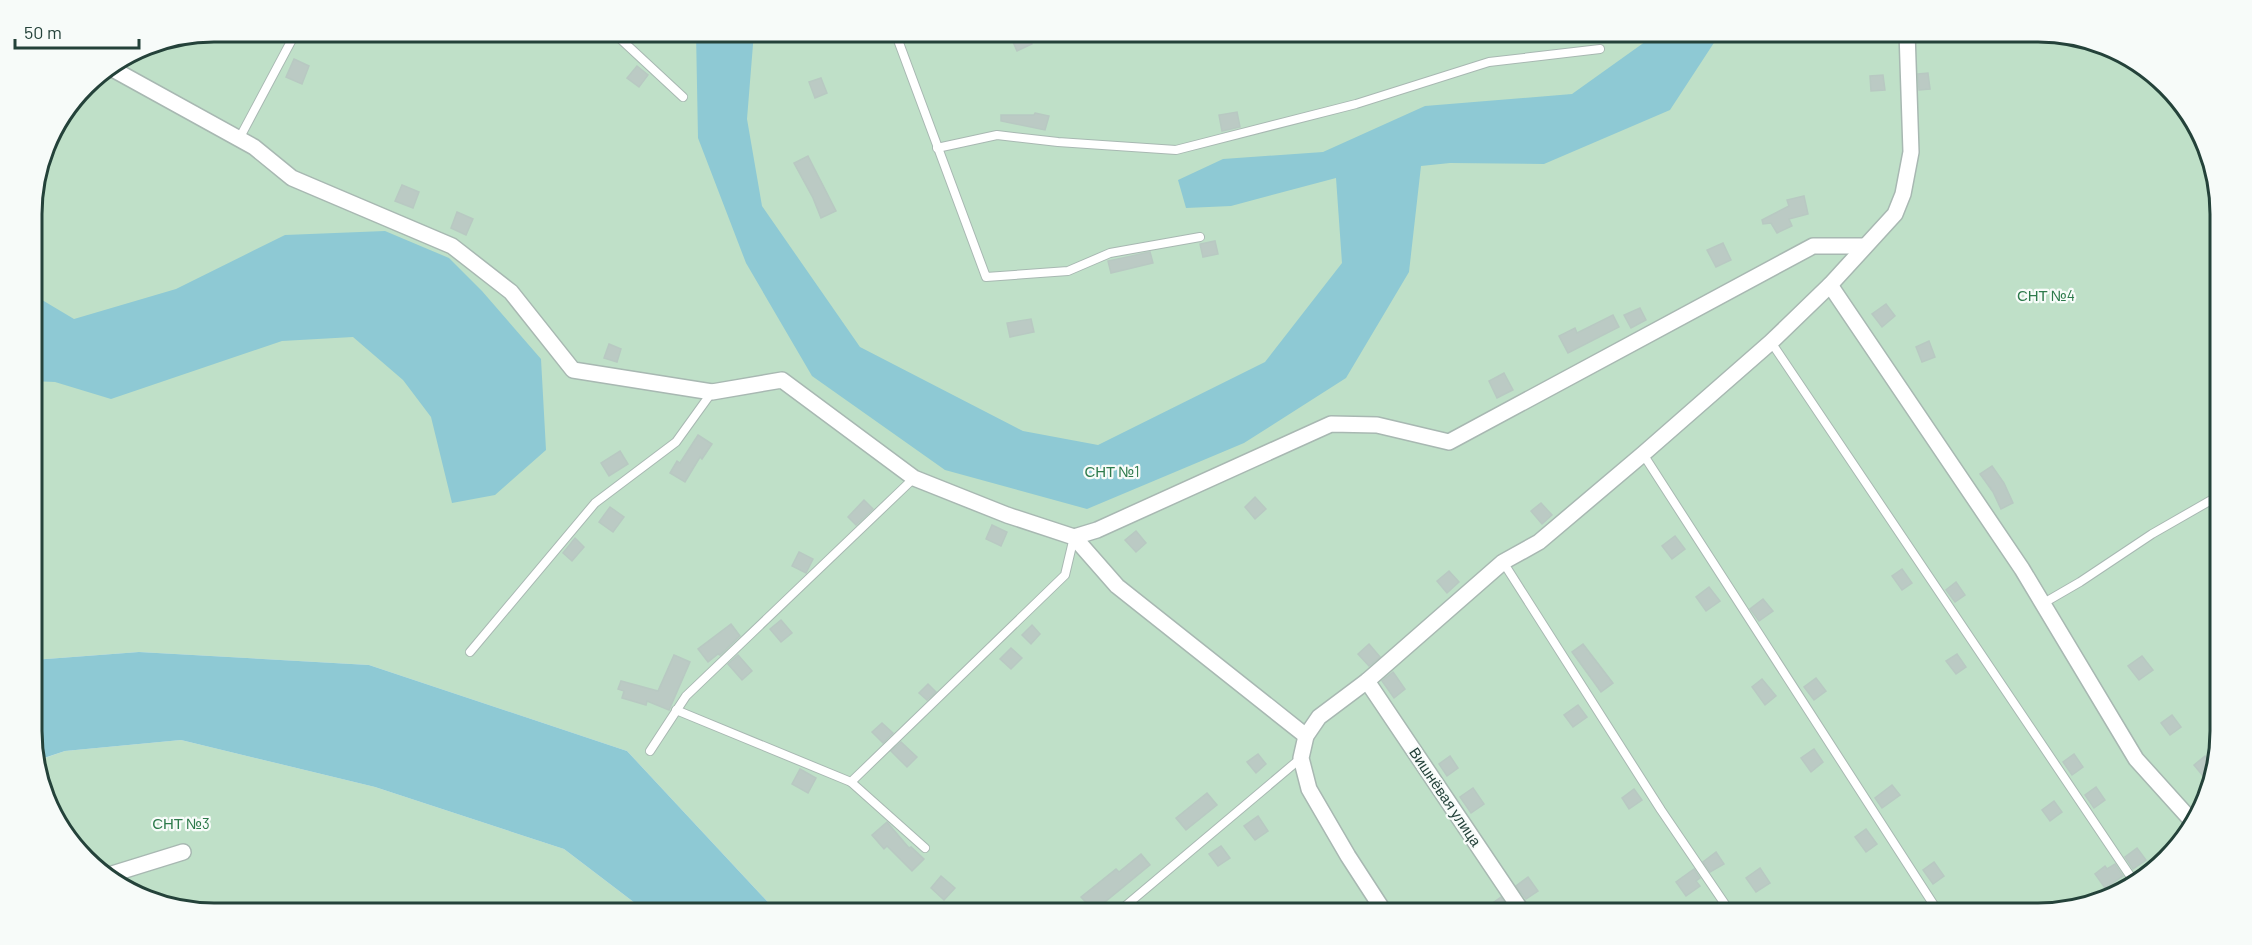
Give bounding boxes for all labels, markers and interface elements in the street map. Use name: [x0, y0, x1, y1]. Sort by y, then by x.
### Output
scale bar: [15, 12, 140, 50]
text: 50 m: [24, 21, 62, 43]
park label: СНТ №4: [2017, 286, 2075, 304]
park label: СНТ №1: [1084, 462, 1140, 480]
street label: Вишнёвая улица: [1406, 744, 1486, 850]
park label: СНТ №3: [152, 814, 210, 832]

